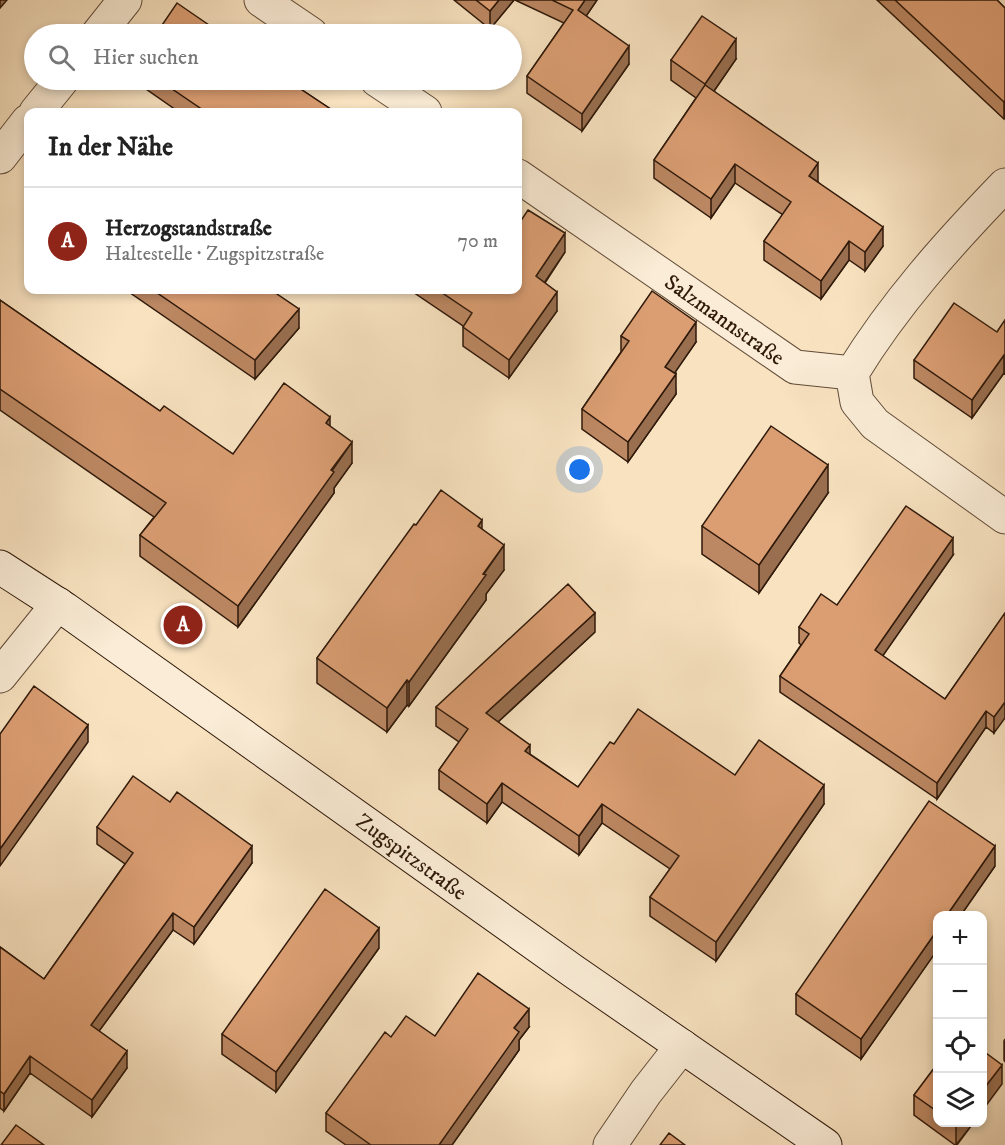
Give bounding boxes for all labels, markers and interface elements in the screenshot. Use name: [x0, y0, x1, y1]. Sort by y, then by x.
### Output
search box: [24, 24, 522, 90]
icon: search: [45, 41, 78, 74]
text: Hier suchen: [93, 44, 199, 71]
text: In der Nähe: [48, 131, 173, 164]
text: Herzogstandstraße: [105, 215, 272, 242]
text: A: [61, 229, 74, 254]
text: 70 m: [457, 229, 498, 254]
text: Haltestelle · Zugspitzstraße: [105, 242, 324, 267]
street label: Salzmannstraße: [659, 269, 789, 372]
your location: [565, 455, 594, 484]
pin: A: [164, 602, 202, 648]
street label: Zugspitzstraße: [350, 808, 472, 906]
map controls: [933, 911, 987, 1127]
button: +: [933, 911, 987, 965]
button: −: [933, 965, 987, 1019]
button: locate: [933, 1019, 987, 1073]
button: layers: [933, 1073, 987, 1127]

